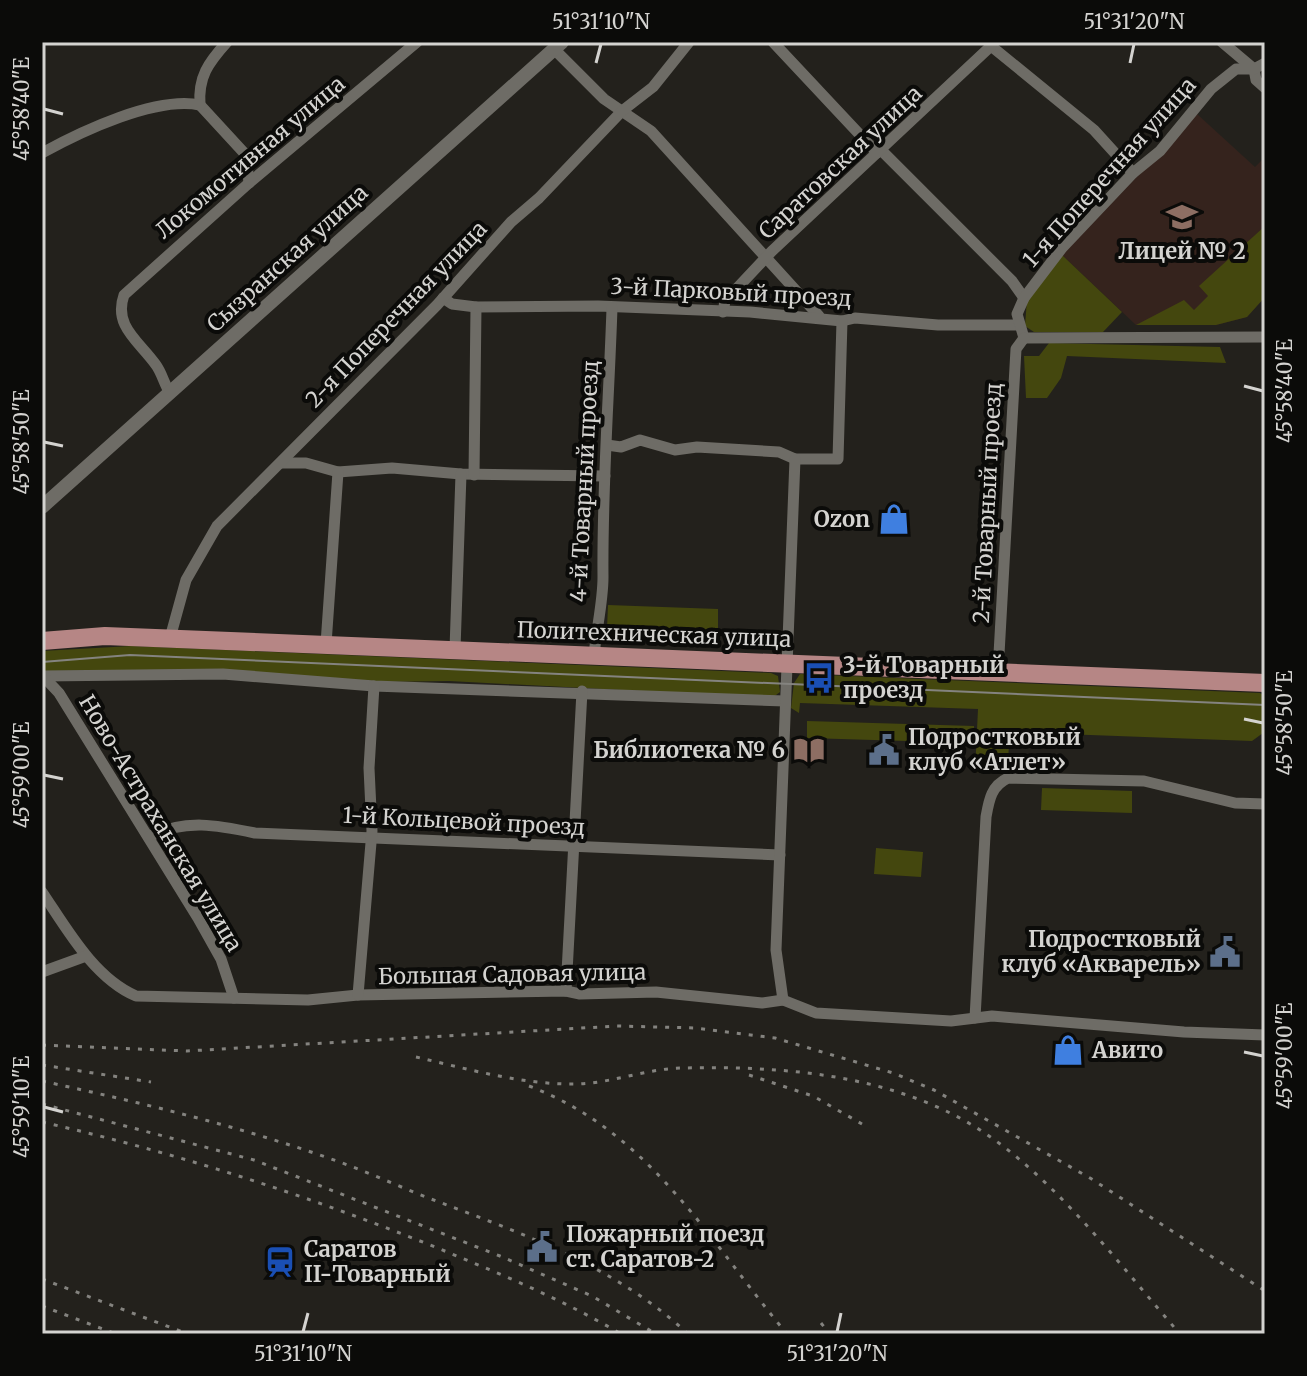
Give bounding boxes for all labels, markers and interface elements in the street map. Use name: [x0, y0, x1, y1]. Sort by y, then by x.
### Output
text: 51°31'10"N: [552, 9, 650, 34]
text: 51°31'20"N: [1083, 9, 1185, 34]
text: 45°58'40"E: [9, 57, 34, 161]
street label: Локомотивная улица: [150, 69, 351, 244]
street label: 1-я Поперечная улица: [1016, 71, 1202, 273]
street label: Саратовская улица: [752, 79, 928, 245]
street label: Сызранская улица: [201, 178, 373, 338]
school or university icon: Лицей № 2: [1165, 200, 1199, 234]
street label: 2-я Поперечная улица: [299, 215, 493, 413]
place label: Лицей № 2: [1118, 237, 1246, 265]
street label: 3-й Парковый проезд: [610, 272, 852, 312]
text: 45°58'40"E: [1272, 339, 1297, 443]
street label: 4-й Товарный проезд: [564, 359, 604, 603]
street label: 2-й Товарный проезд: [967, 382, 1007, 624]
text: 45°58'50"E: [9, 389, 34, 494]
shop icon: Ozon: [877, 502, 911, 536]
place label: Ozon: [814, 505, 870, 533]
street label: Политехническая улица: [516, 615, 792, 653]
place label: 3-й Товарный проезд: [843, 651, 1005, 704]
bus stop icon: 3-й Товарный проезд: [802, 661, 836, 695]
text: 45°58'50"E: [1272, 670, 1297, 775]
street label: Ново-Астраханская улица: [73, 690, 249, 957]
text: 45°59'00"E: [9, 721, 34, 828]
place label: Подростковый клуб «Атлет»: [908, 723, 1081, 776]
library icon: Библиотека № 6: [792, 733, 826, 767]
public building icon: Подростковый клуб «Атлет»: [867, 733, 901, 767]
place label: Библиотека № 6: [593, 736, 785, 764]
street label: 1-й Кольцевой проезд: [342, 801, 586, 841]
place label: Подростковый клуб «Акварель»: [1001, 925, 1201, 978]
public building icon: Подростковый клуб «Акварель»: [1208, 935, 1242, 969]
street label: Большая Садовая улица: [378, 958, 647, 990]
text: 45°59'00"E: [1272, 1002, 1297, 1109]
shop icon: Авито: [1051, 1033, 1085, 1067]
place label: Авито: [1091, 1036, 1163, 1064]
text: 45°59'10"E: [9, 1056, 34, 1158]
place label: Пожарный поезд ст. Саратов-2: [566, 1220, 765, 1273]
public building icon: Пожарный поезд ст. Саратов-2: [525, 1230, 559, 1264]
place label: Саратов II-Товарный: [304, 1235, 451, 1288]
station icon: Саратов II-Товарный: [263, 1245, 297, 1279]
text: 51°31'10"N: [254, 1341, 352, 1366]
text: 51°31'20"N: [786, 1341, 888, 1366]

